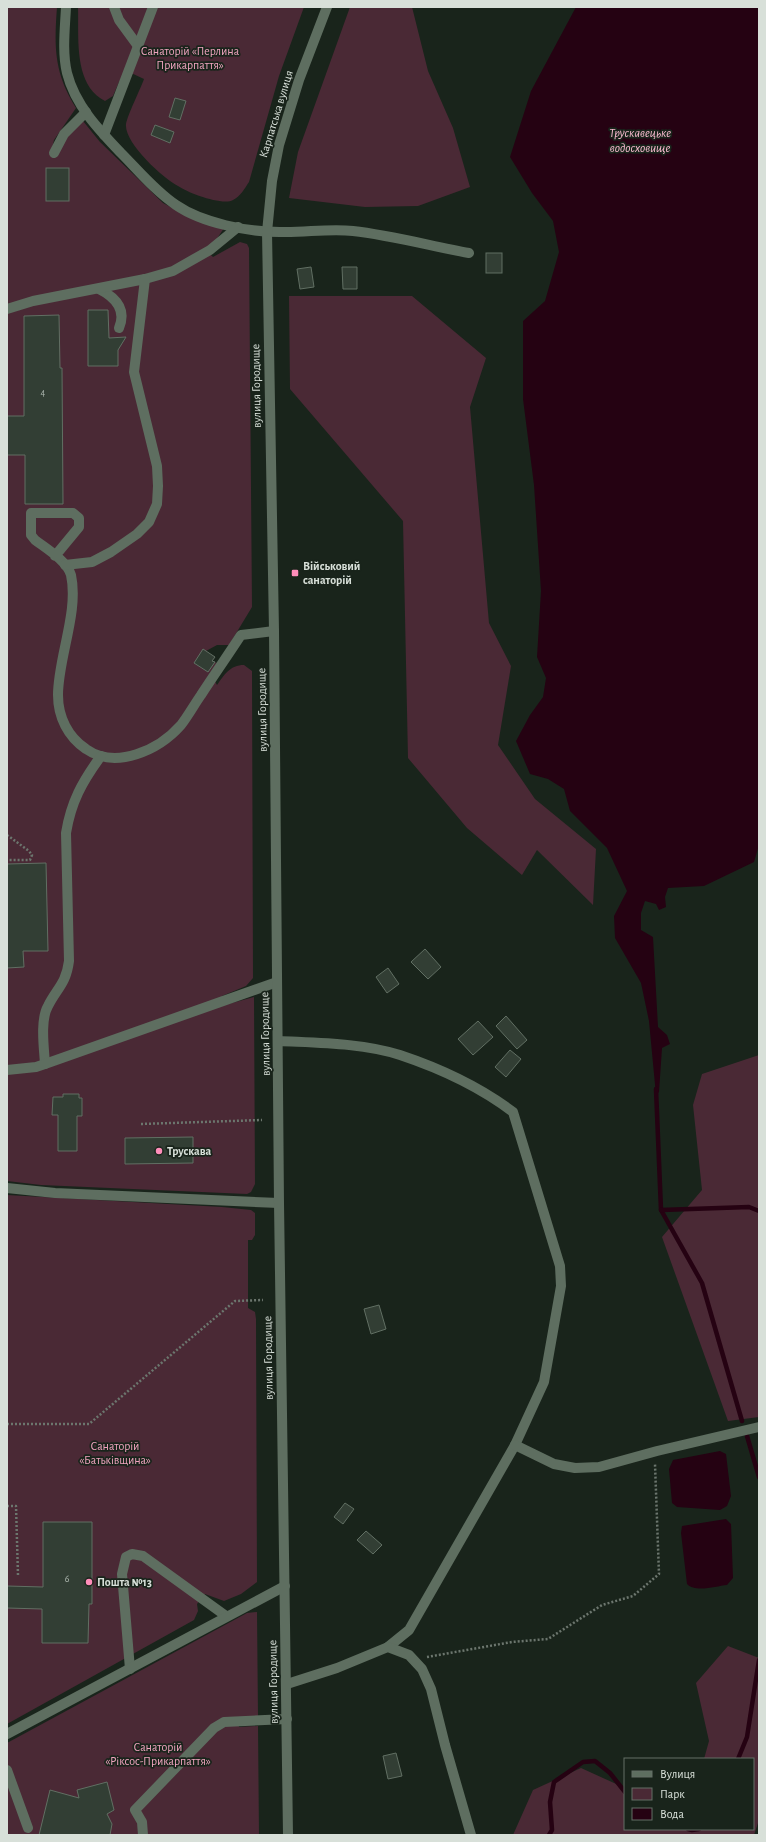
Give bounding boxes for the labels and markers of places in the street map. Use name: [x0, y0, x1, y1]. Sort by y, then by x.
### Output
place label: Військовий санаторій: [303, 560, 360, 586]
marker: Військовий санаторій: [290, 568, 300, 578]
place label: Трускава: [167, 1145, 212, 1158]
marker: Трускава: [154, 1146, 164, 1156]
place label: Пошта №13: [97, 1576, 152, 1588]
marker: Пошта №13: [84, 1577, 94, 1587]

